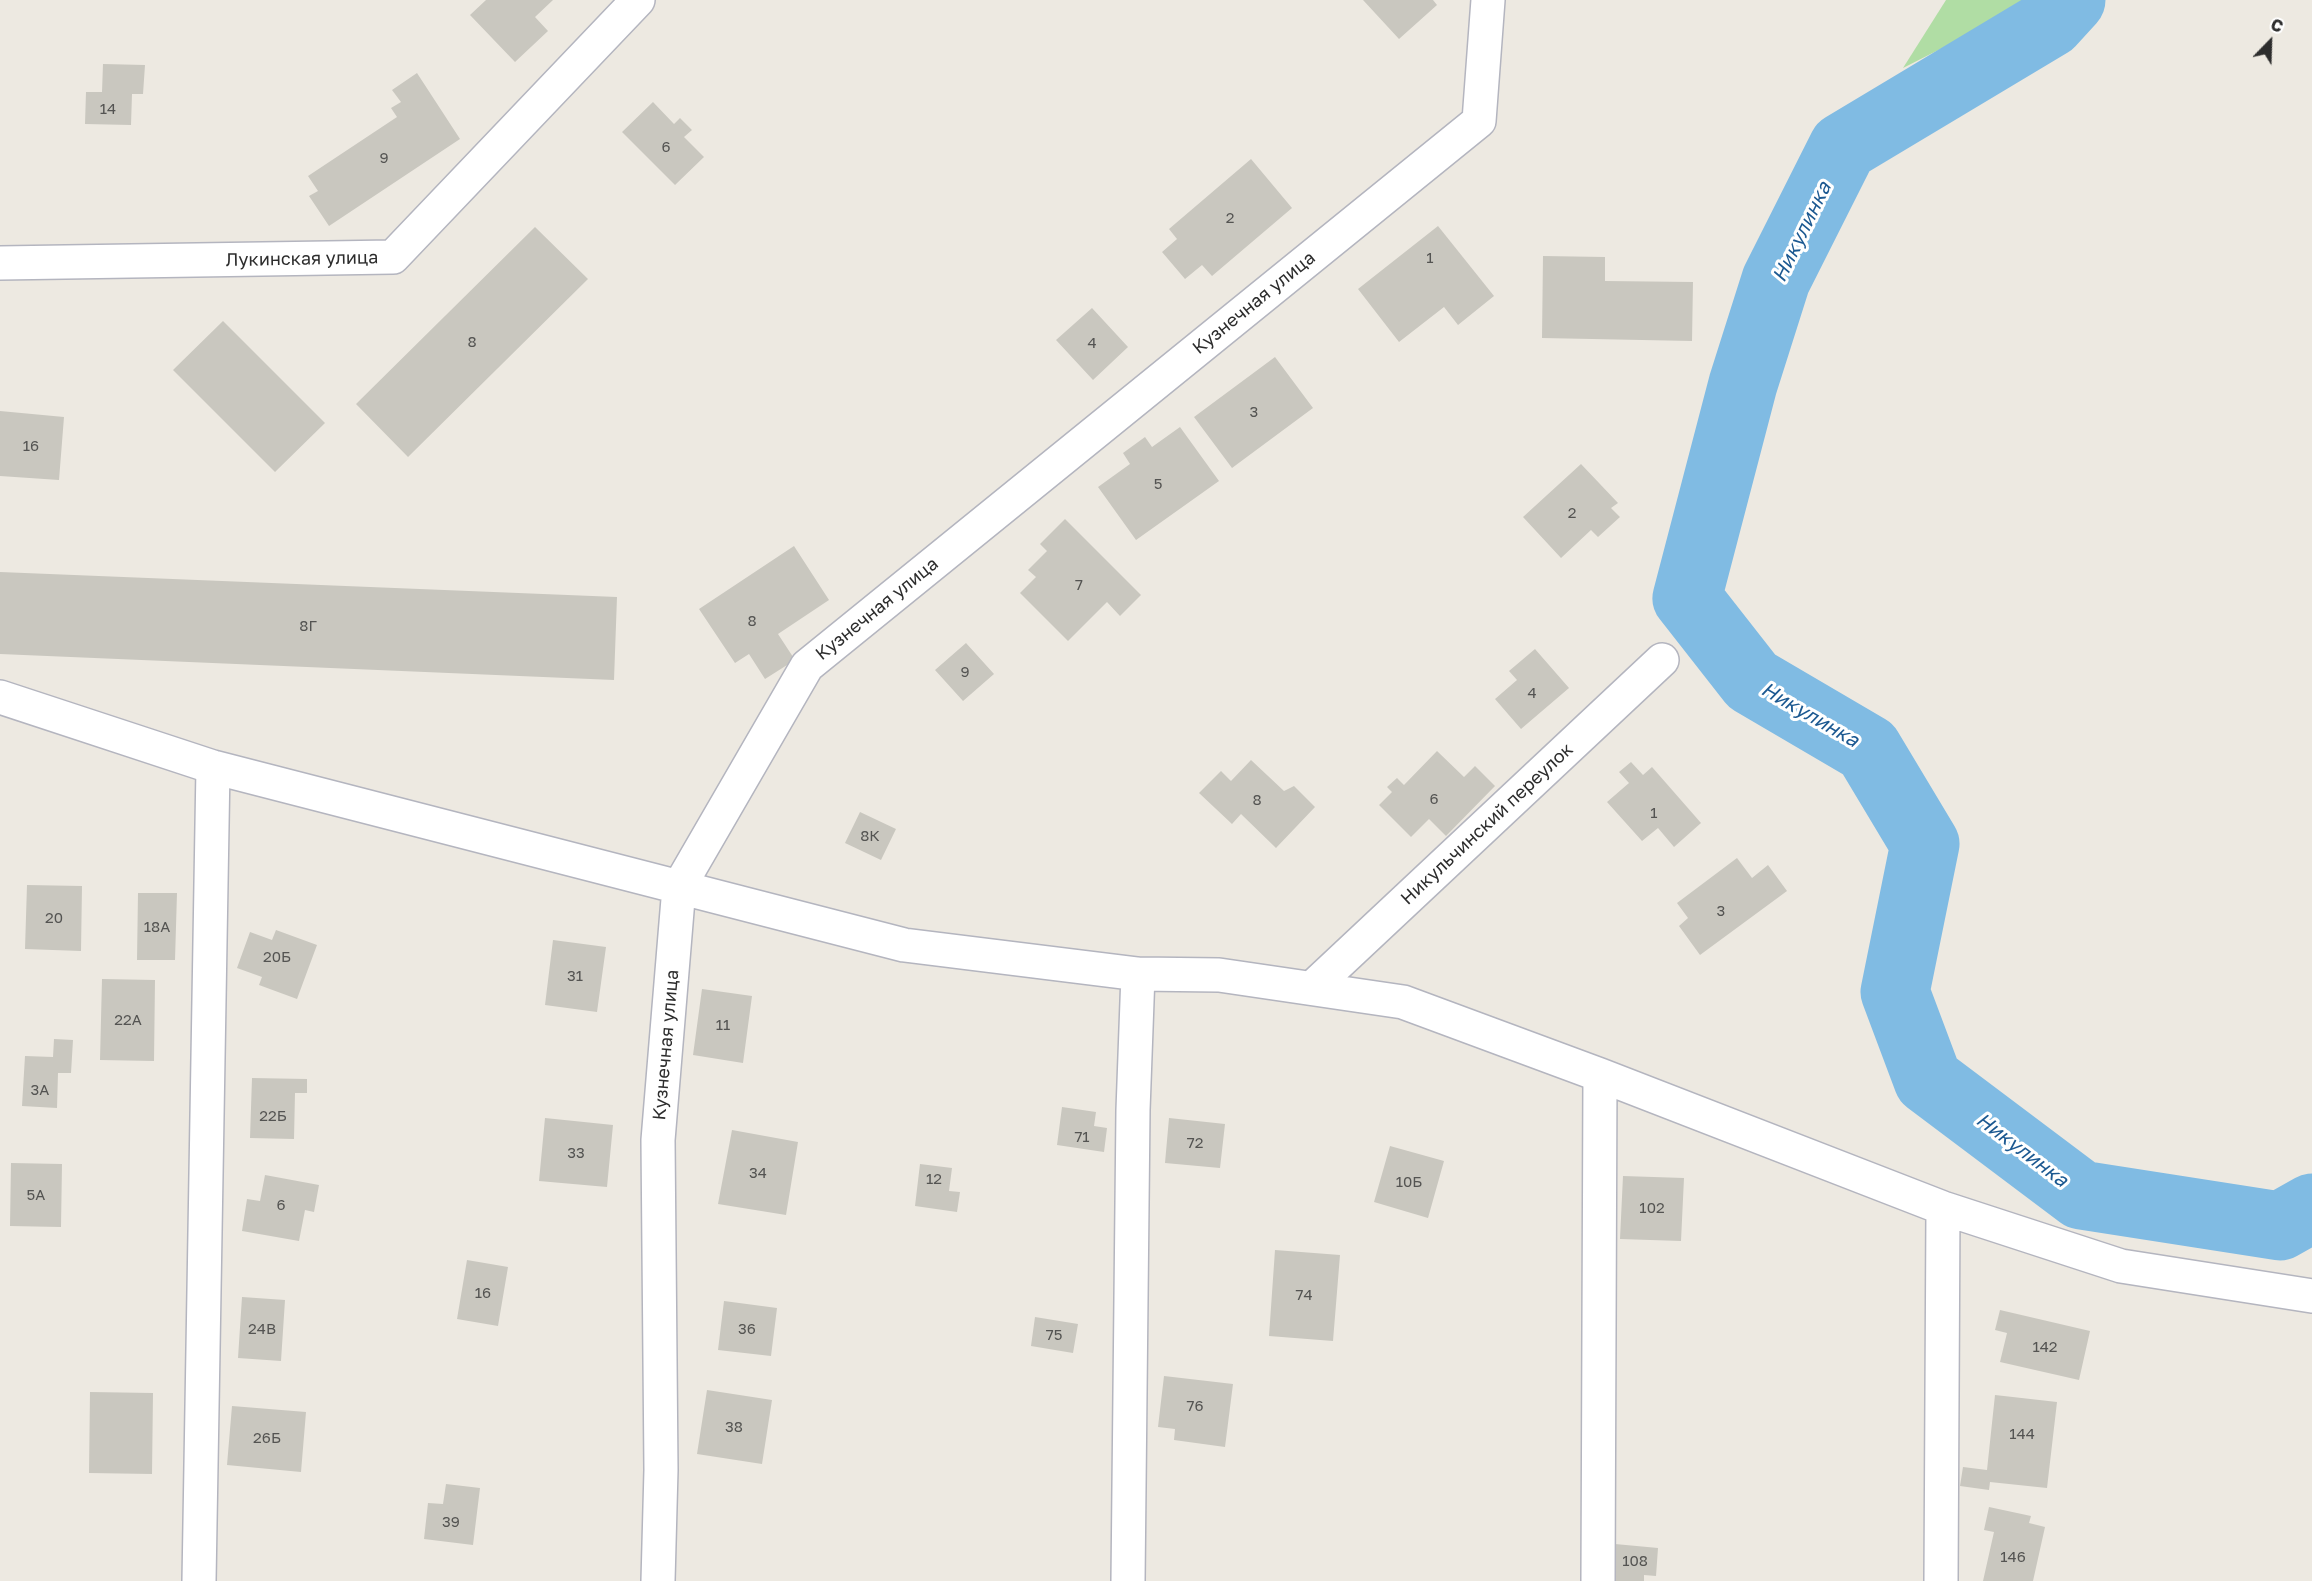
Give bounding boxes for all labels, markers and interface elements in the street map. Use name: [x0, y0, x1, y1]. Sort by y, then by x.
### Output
north arrow: [2240, 12, 2300, 72]
text: С: [2268, 14, 2286, 37]
house number: 14: [100, 100, 116, 118]
house number: 6: [661, 138, 671, 156]
house number: 9: [379, 149, 389, 167]
water label: Никулинка: [1767, 178, 1837, 286]
house number: 2: [1226, 209, 1234, 227]
street label: Лукинская улица: [225, 247, 379, 271]
street label: Кузнечная улица: [1188, 247, 1320, 359]
house number: 1: [1426, 249, 1434, 267]
house number: 8: [467, 333, 477, 351]
house number: 4: [1087, 334, 1097, 352]
house number: 3: [1250, 403, 1258, 421]
house number: 16: [23, 437, 39, 455]
house number: 5: [1154, 475, 1162, 493]
house number: 2: [1568, 504, 1576, 522]
street label: Кузнечная улица: [811, 553, 943, 665]
house number: 7: [1075, 576, 1083, 594]
house number: 8: [747, 612, 757, 630]
house number: 8Г: [299, 617, 317, 635]
house number: 9: [960, 663, 970, 681]
water label: Никулинка: [1757, 677, 1863, 753]
house number: 4: [1527, 684, 1537, 702]
street label: Никульчинский переулок: [1397, 739, 1577, 909]
house number: 6: [1429, 790, 1439, 808]
house number: 8: [1252, 791, 1262, 809]
house number: 1: [1650, 804, 1658, 822]
house number: 8К: [860, 827, 880, 845]
house number: 3: [1717, 902, 1725, 920]
house number: 20: [45, 909, 63, 927]
house number: 18А: [144, 918, 170, 936]
house number: 20Б: [263, 948, 291, 966]
house number: 31: [567, 967, 583, 985]
street label: Кузнечная улица: [649, 969, 683, 1121]
house number: 22А: [114, 1011, 142, 1029]
house number: 11: [716, 1016, 730, 1034]
house number: 3А: [31, 1081, 49, 1099]
house number: 22Б: [259, 1107, 287, 1125]
water label: Никулинка: [1971, 1108, 2073, 1192]
house number: 71: [1074, 1128, 1090, 1146]
house number: 72: [1187, 1134, 1203, 1152]
house number: 33: [567, 1144, 585, 1162]
house number: 34: [749, 1164, 767, 1182]
house number: 12: [926, 1170, 942, 1188]
house number: 10Б: [1396, 1173, 1422, 1191]
house number: 5А: [27, 1186, 45, 1204]
house number: 6: [276, 1196, 286, 1214]
house number: 102: [1639, 1199, 1665, 1217]
house number: 16: [475, 1284, 491, 1302]
house number: 74: [1295, 1286, 1313, 1304]
house number: 24В: [248, 1320, 276, 1338]
house number: 36: [738, 1320, 756, 1338]
house number: 75: [1046, 1326, 1062, 1344]
house number: 142: [2032, 1338, 2058, 1356]
house number: 76: [1186, 1397, 1204, 1415]
house number: 38: [725, 1418, 743, 1436]
house number: 144: [2009, 1425, 2035, 1443]
house number: 26Б: [253, 1429, 281, 1447]
house number: 39: [442, 1513, 460, 1531]
house number: 146: [2000, 1548, 2026, 1566]
house number: 108: [1622, 1552, 1648, 1570]

